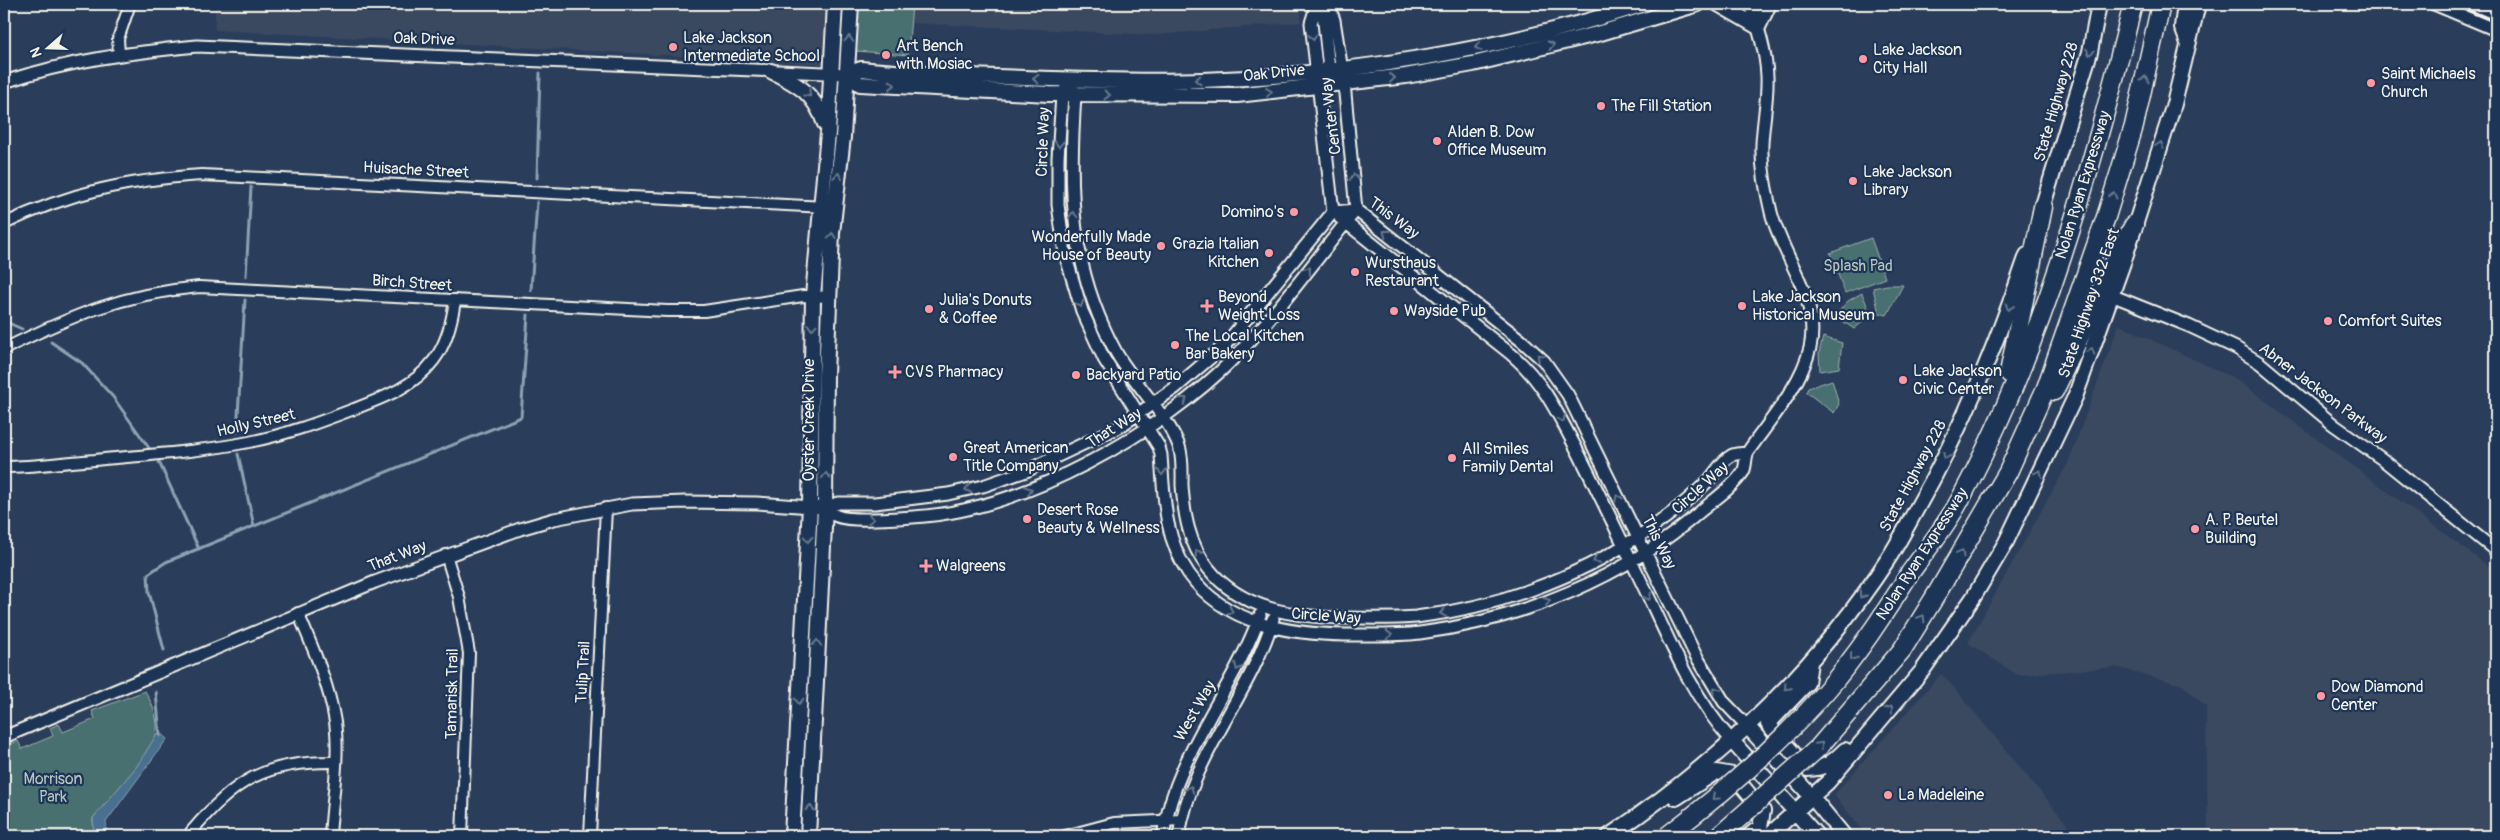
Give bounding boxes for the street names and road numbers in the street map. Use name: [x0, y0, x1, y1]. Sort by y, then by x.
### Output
street label: Oak Drive: [393, 28, 455, 50]
street label: State Highway 228: [2029, 40, 2083, 164]
street label: Oak Drive: [1242, 60, 1306, 86]
street label: Center Way: [1316, 76, 1346, 156]
street label: Circle Way: [1032, 107, 1054, 177]
street label: Nolan Ryan Expressway: [2051, 108, 2115, 262]
street label: Huisache Street: [363, 157, 470, 183]
street label: This Way: [1365, 193, 1423, 244]
street label: State Highway 332 East: [2054, 225, 2124, 381]
street label: Birch Street: [371, 270, 453, 296]
street label: Abner Jackson Parkway: [2255, 338, 2391, 448]
street label: Oyster Creek Drive: [799, 358, 819, 482]
street label: That Way: [1083, 403, 1145, 453]
street label: Holly Street: [215, 404, 298, 442]
street label: State Highway 228: [1875, 417, 1951, 535]
street label: Circle Way: [1667, 457, 1733, 519]
street label: Nolan Ryan Expressway: [1872, 484, 1972, 624]
street label: This Way: [1637, 512, 1681, 573]
street label: That Way: [365, 536, 429, 576]
street label: Circle Way: [1291, 604, 1362, 628]
street label: Tulip Trail: [571, 640, 595, 704]
street label: Tamarisk Trail: [441, 648, 463, 740]
street label: West Way: [1170, 677, 1220, 745]

